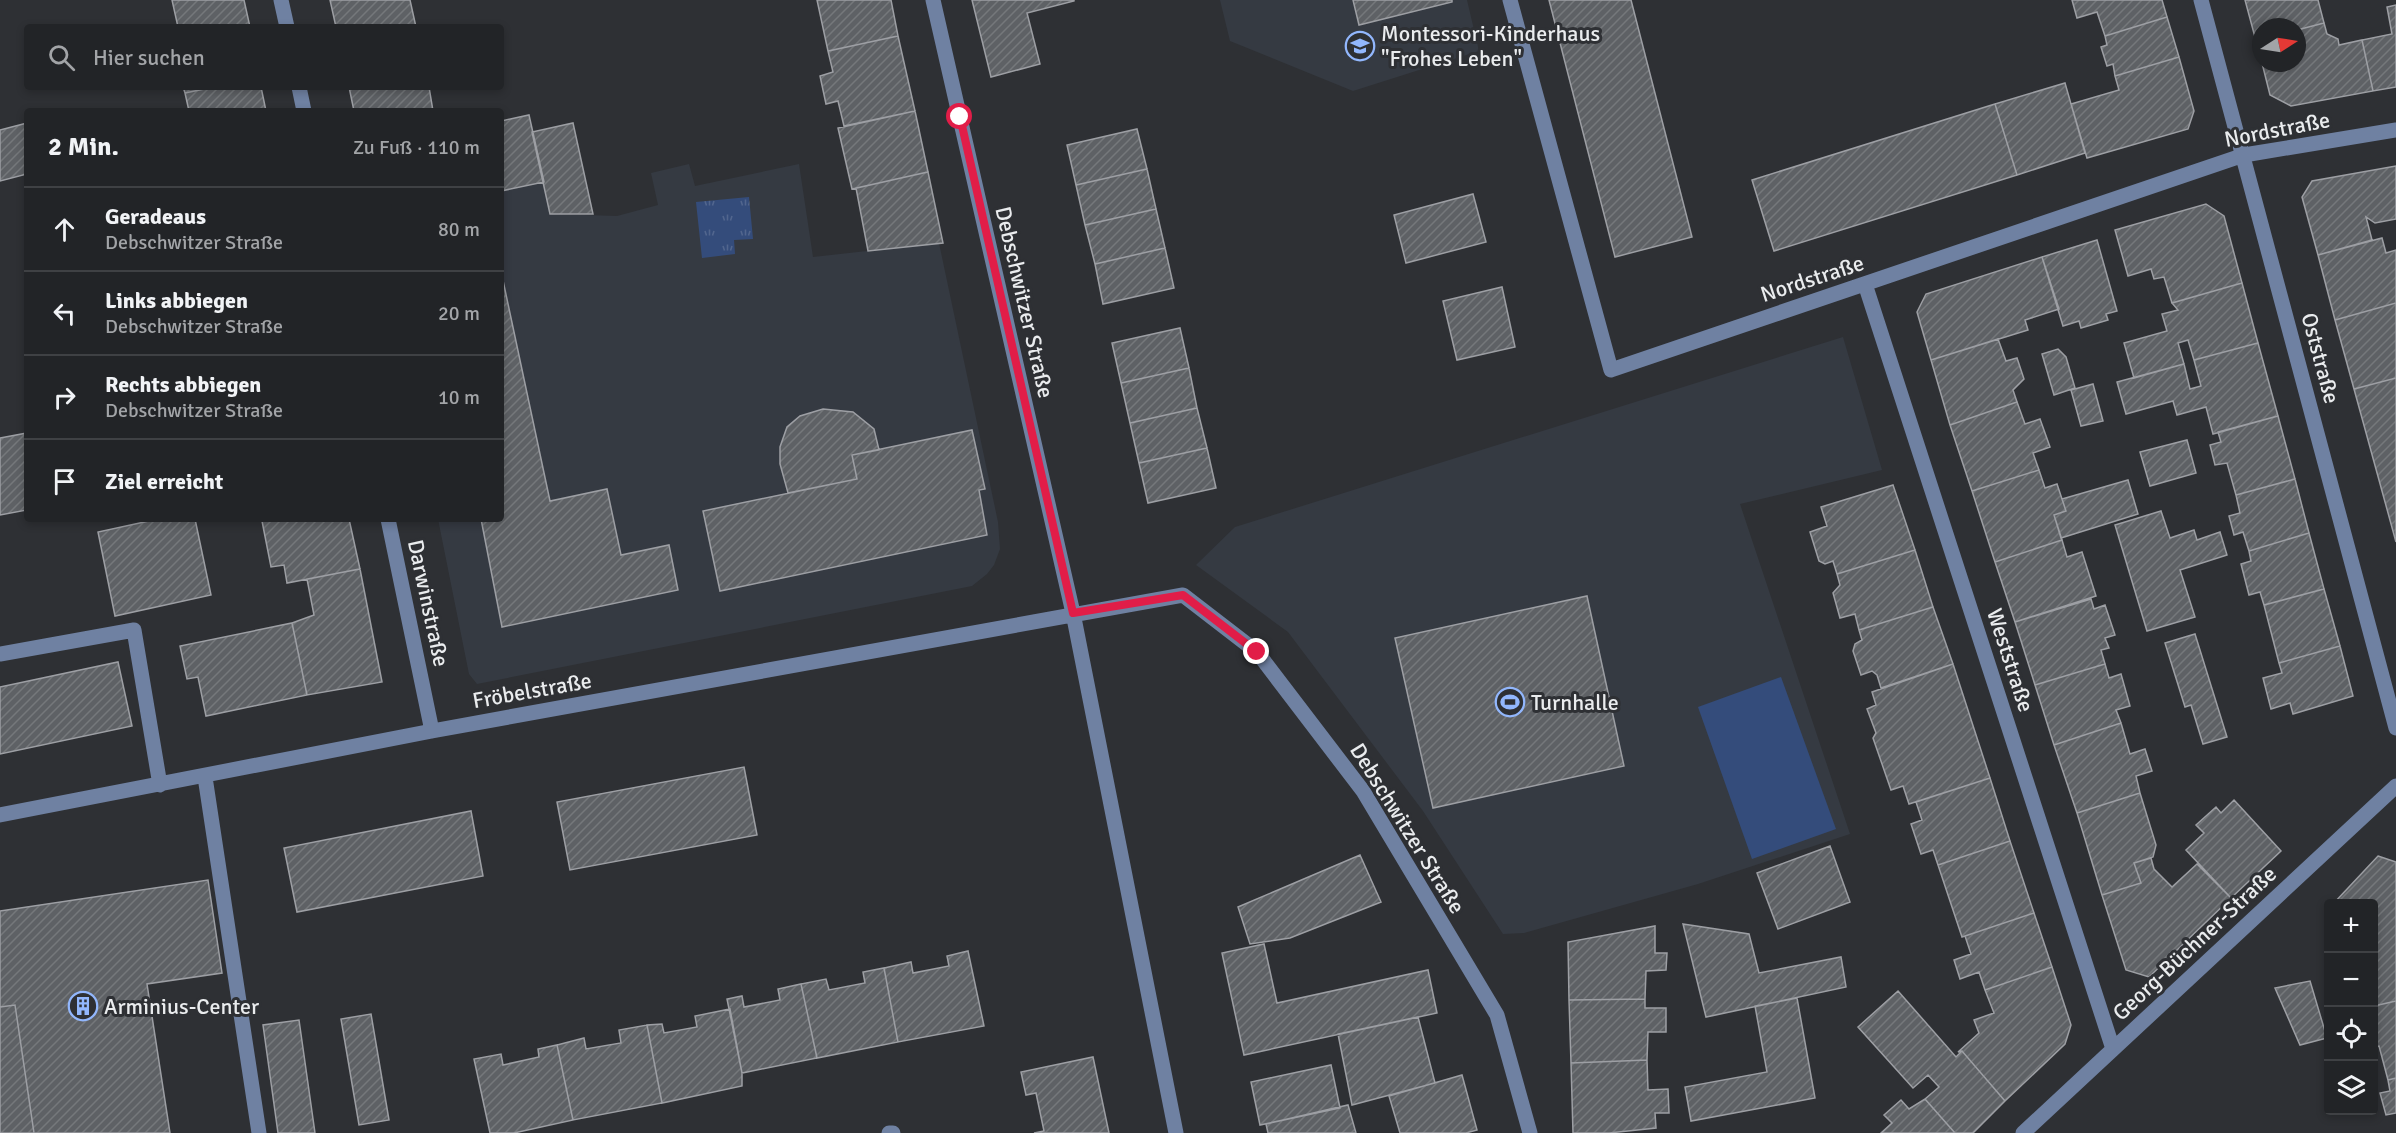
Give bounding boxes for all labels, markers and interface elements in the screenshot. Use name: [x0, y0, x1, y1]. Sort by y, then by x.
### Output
north arrow: [2252, 18, 2306, 72]
place label: Montessori-Kinderhaus "Frohes Leben": [1381, 20, 1600, 72]
search box: [24, 24, 504, 90]
school or university icon: Montessori-Kinderhaus "Frohes Leben": [1344, 30, 1376, 62]
icon: search: [45, 41, 78, 74]
text: Hier suchen: [93, 44, 205, 71]
route start: [946, 103, 972, 129]
street label: Nordstraße: [2222, 106, 2332, 153]
text: 2 Min.: [48, 131, 119, 163]
text: Zu Fuß · 110 m: [353, 135, 480, 160]
text: Geradeaus: [105, 203, 206, 230]
street label: Debschwitzer Straße: [989, 204, 1060, 401]
icon: ahead: [48, 213, 81, 246]
text: 80 m: [438, 217, 480, 242]
text: Debschwitzer Straße: [105, 230, 283, 255]
street label: Nordstraße: [1757, 249, 1867, 308]
text: Links abbiegen: [105, 287, 248, 314]
icon: left: [48, 297, 81, 330]
text: 20 m: [438, 301, 480, 326]
street label: Oststraße: [2295, 310, 2346, 407]
text: Debschwitzer Straße: [105, 314, 283, 339]
text: Rechts abbiegen: [105, 371, 261, 398]
icon: right: [48, 381, 81, 414]
text: 10 m: [438, 385, 480, 410]
text: Debschwitzer Straße: [105, 398, 283, 423]
icon: arrive: [48, 465, 81, 498]
text: Ziel erreicht: [105, 468, 223, 495]
street label: Darwinstraße: [402, 537, 455, 669]
street label: Weststraße: [1981, 605, 2040, 715]
route end: [1243, 638, 1269, 664]
street label: Fröbelstraße: [470, 667, 594, 714]
sports icon: Turnhalle: [1494, 686, 1526, 718]
place label: Turnhalle: [1531, 689, 1619, 716]
street label: Debschwitzer Straße: [1344, 738, 1471, 918]
street label: Georg-Büchner-Straße: [2107, 860, 2282, 1026]
map controls: [2324, 899, 2378, 1115]
button: +: [2324, 899, 2378, 953]
button: −: [2324, 953, 2378, 1007]
building icon: Arminius-Center: [67, 990, 99, 1022]
place label: Arminius-Center: [104, 993, 259, 1020]
button: locate: [2324, 1007, 2378, 1061]
button: layers: [2324, 1061, 2378, 1115]

